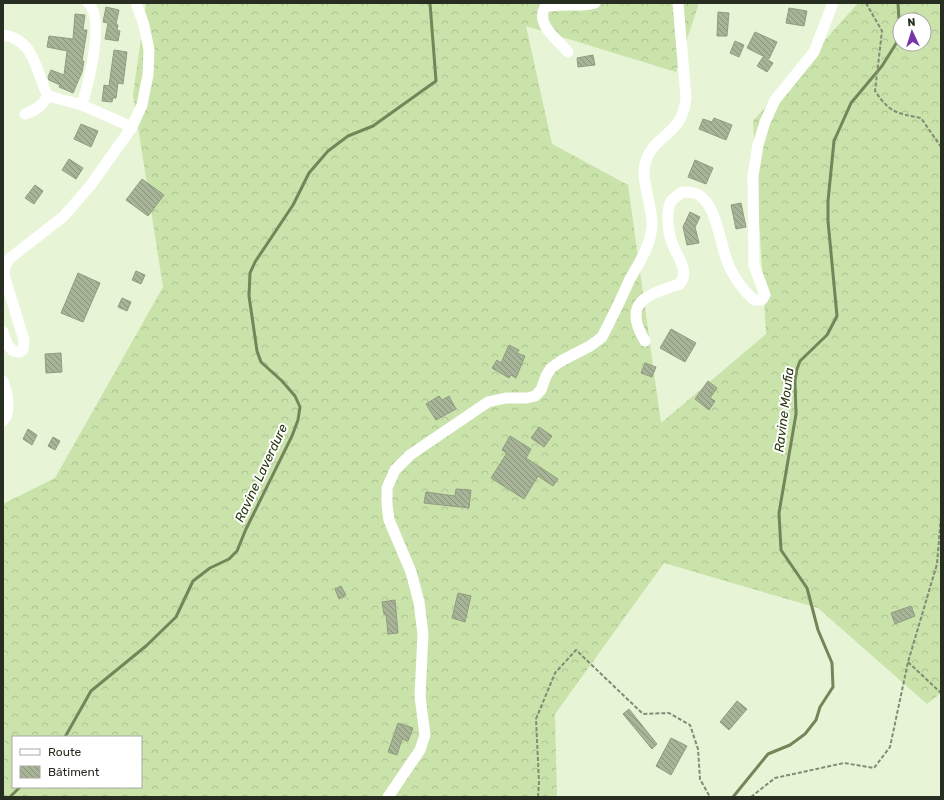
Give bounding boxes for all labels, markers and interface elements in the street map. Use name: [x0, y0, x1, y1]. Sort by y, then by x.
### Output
north arrow: [892, 12, 932, 52]
text: N: [907, 16, 916, 29]
water label: Ravine Moufia: [771, 366, 797, 453]
water label: Ravine Laverdure: [232, 422, 290, 524]
legend: [12, 736, 142, 788]
text: Route: [48, 745, 82, 759]
text: Bâtiment: [48, 765, 100, 779]

